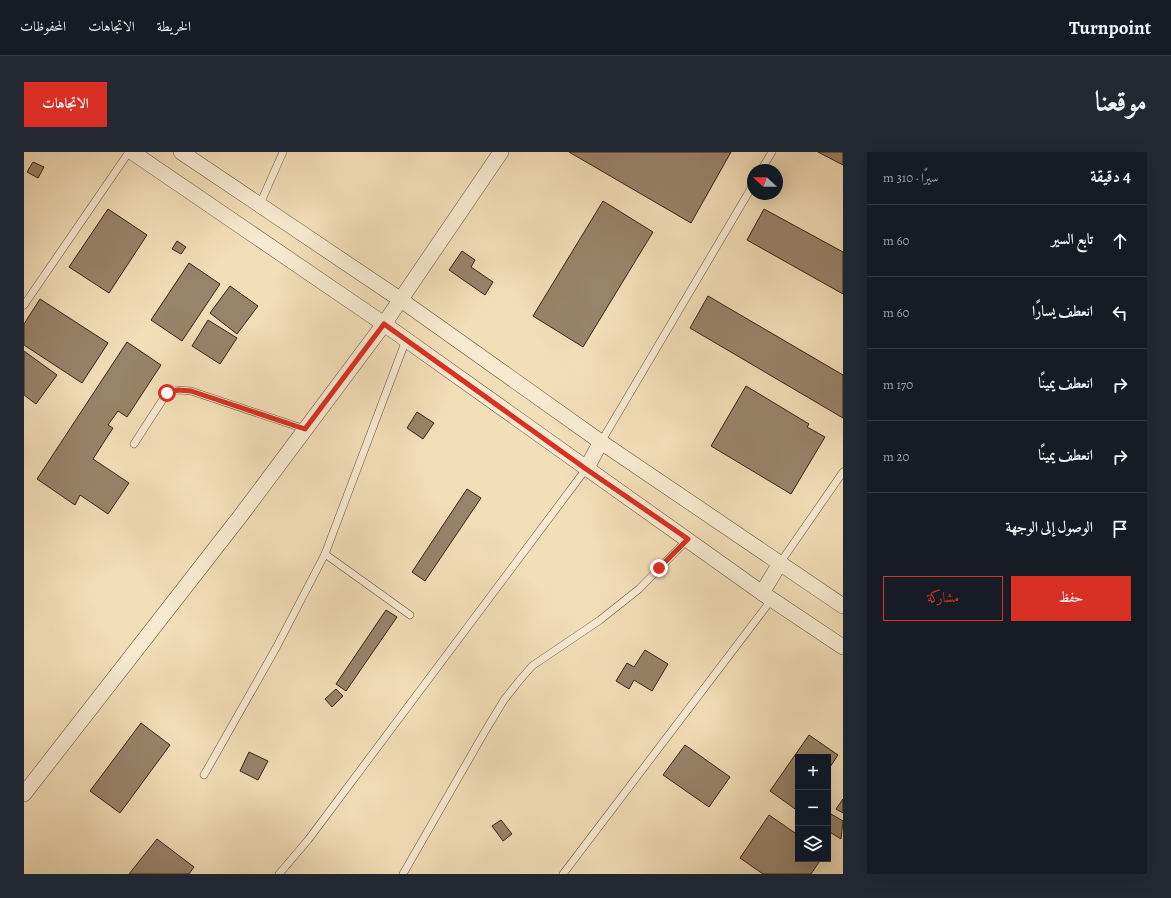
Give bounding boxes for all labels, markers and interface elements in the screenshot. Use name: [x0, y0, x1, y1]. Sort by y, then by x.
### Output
text: Turnpoint: [1069, 15, 1151, 41]
text: المحفوظات: [20, 17, 66, 36]
text: الاتجاهات: [88, 17, 135, 36]
text: الخريطة: [157, 17, 191, 36]
button: الاتجاهات: [24, 82, 107, 127]
text: موقعنا: [1095, 83, 1147, 121]
north arrow: [747, 164, 783, 200]
text: 4 دقيقة: [1090, 165, 1131, 188]
text: سيرًا · 310 m: [883, 169, 938, 186]
text: تابع السير: [1051, 229, 1093, 249]
icon: ahead: [1109, 230, 1131, 252]
text: 60 m: [883, 232, 909, 249]
text: انعطف يسارًا: [1032, 301, 1093, 321]
icon: left: [1109, 302, 1131, 324]
text: 60 m: [883, 304, 909, 321]
text: انعطف يمينًا: [1038, 373, 1093, 393]
icon: right: [1109, 374, 1131, 396]
text: 170 m: [883, 376, 913, 393]
route start: [158, 384, 176, 402]
text: انعطف يمينًا: [1038, 445, 1093, 465]
icon: right: [1109, 446, 1131, 468]
text: 20 m: [883, 448, 910, 465]
text: الوصول إلى الوجهة: [1006, 517, 1093, 537]
icon: arrive: [1109, 518, 1131, 540]
route end: [650, 559, 668, 577]
button: مشاركة: [883, 576, 1003, 621]
button: حفظ: [1011, 576, 1131, 621]
map controls: [795, 754, 831, 862]
button: +: [795, 754, 831, 790]
button: −: [795, 790, 831, 826]
button: layers: [795, 826, 831, 862]

